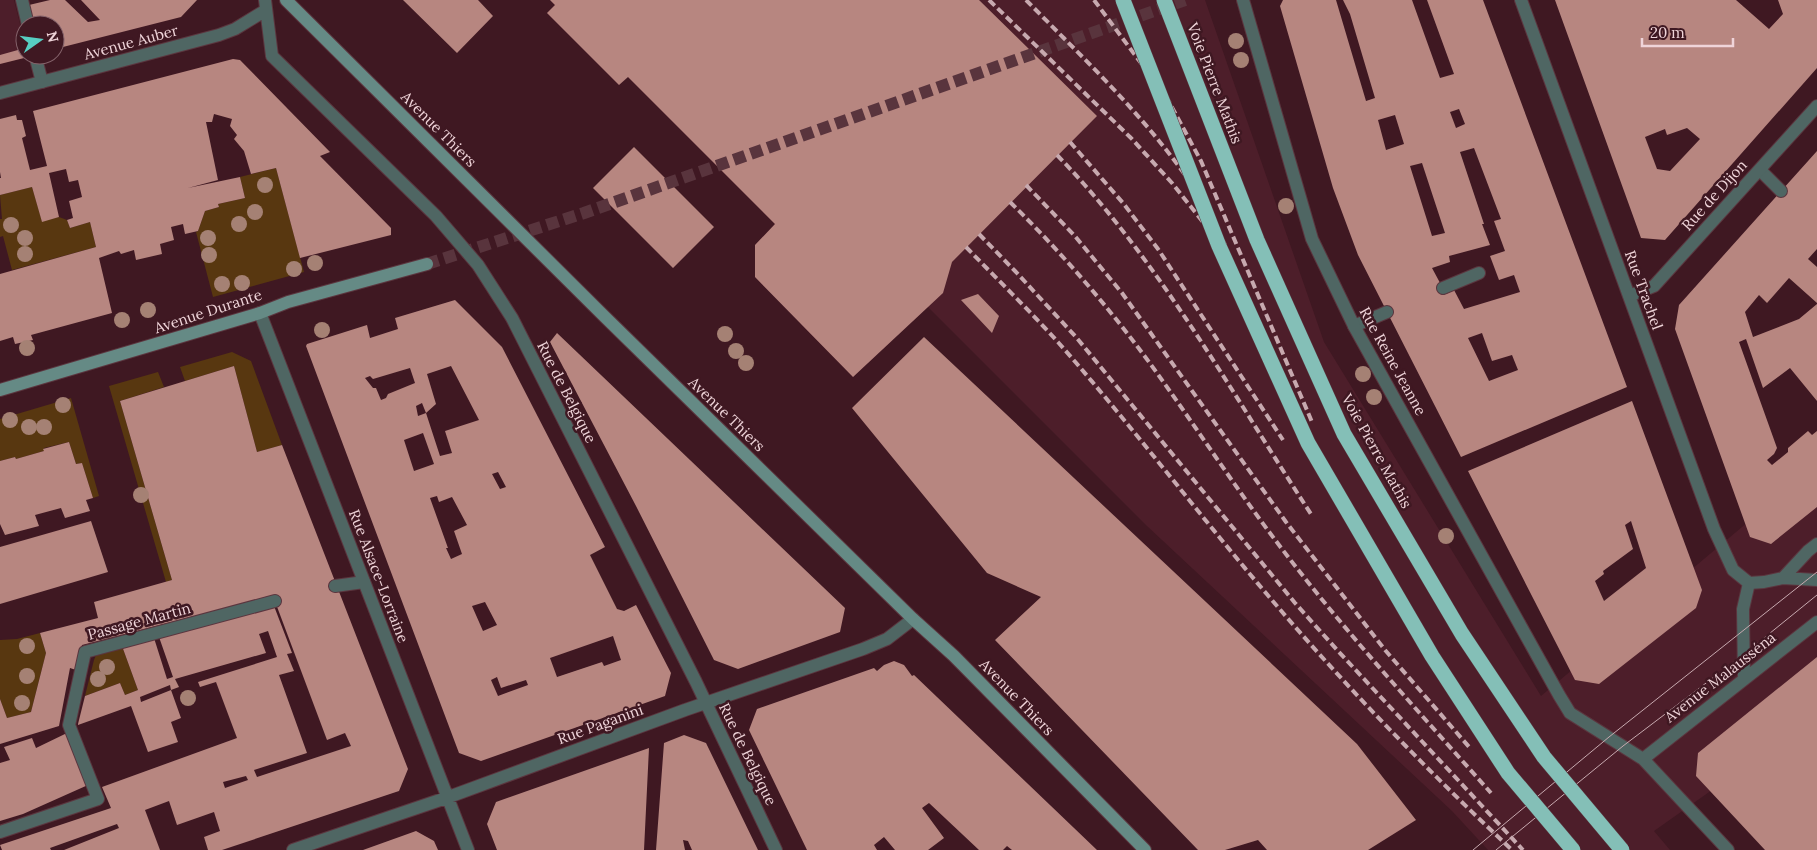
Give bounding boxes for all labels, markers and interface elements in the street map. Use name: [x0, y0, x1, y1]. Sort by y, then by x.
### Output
north arrow: [15, 15, 65, 65]
scale bar: [1642, 15, 1733, 47]
street label: Voie Pierre Mathis: [1183, 19, 1247, 146]
street label: Avenue Auber: [81, 20, 181, 64]
text: 20 m: [1650, 23, 1685, 42]
text: N: [43, 29, 63, 44]
street label: Avenue Thiers: [396, 86, 481, 171]
street label: Rue de Dijon: [1677, 156, 1751, 234]
street label: Rue Trachel: [1621, 248, 1667, 332]
street label: Avenue Durante: [151, 285, 264, 338]
street label: Rue Reine Jeanne: [1355, 304, 1431, 418]
street label: Rue de Belgique: [533, 338, 601, 446]
street label: Avenue Thiers: [684, 372, 769, 455]
street label: Voie Pierre Mathis: [1337, 390, 1416, 512]
street label: Rue Alsace-Lorraine: [345, 507, 413, 645]
street label: Passage Martin: [85, 598, 193, 644]
street label: Avenue Malausséna: [1660, 628, 1780, 727]
street label: Avenue Thiers: [975, 654, 1058, 739]
street label: Rue Paganini: [555, 700, 645, 748]
street label: Rue de Belgique: [715, 700, 781, 808]

